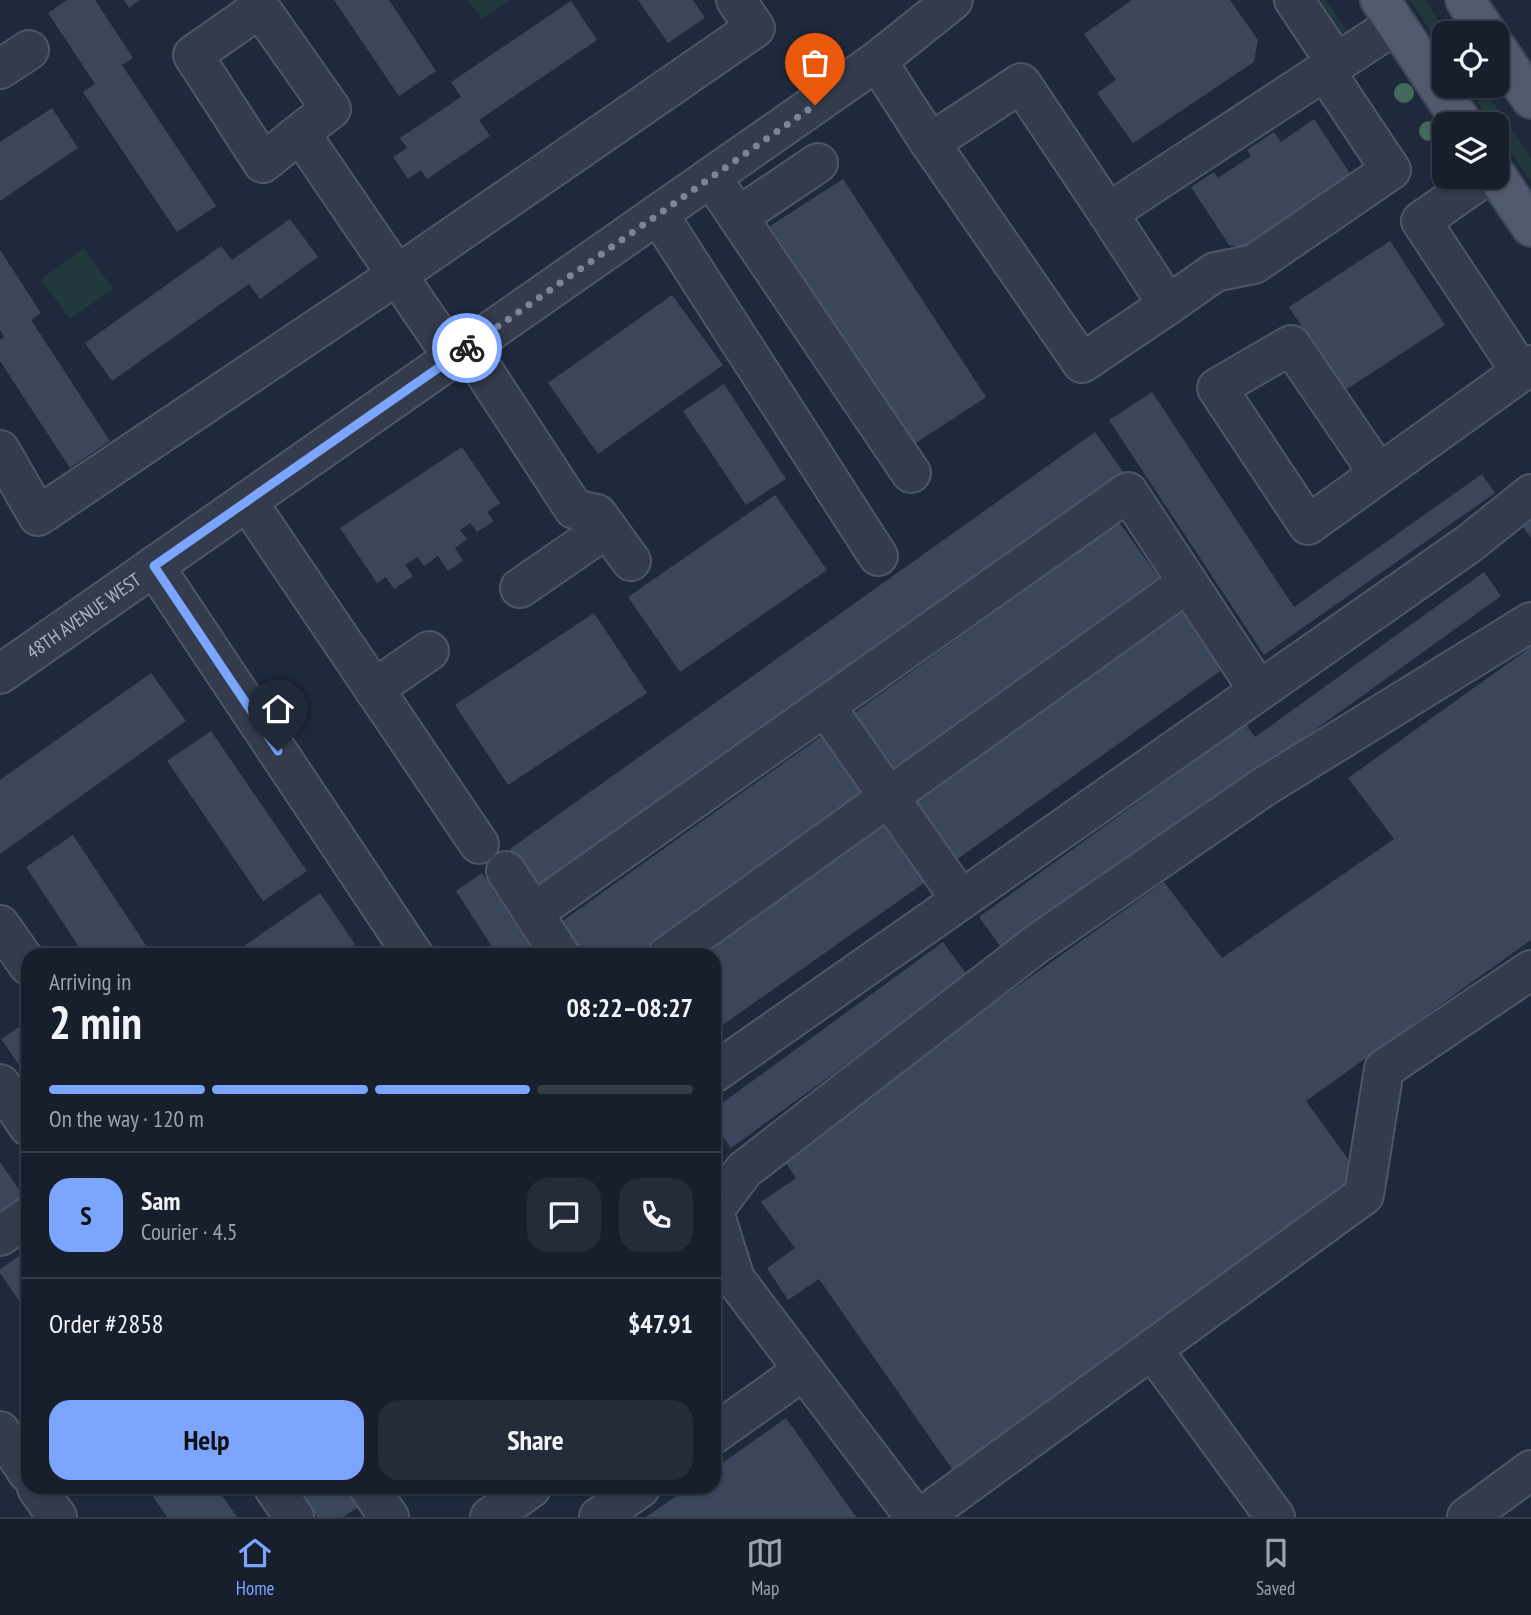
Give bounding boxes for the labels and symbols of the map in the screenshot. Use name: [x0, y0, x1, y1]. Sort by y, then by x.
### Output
pin: [785, 33, 845, 105]
courier: [432, 313, 502, 383]
street label: 48TH AVENUE WEST: [22, 567, 146, 664]
pin: [248, 679, 308, 751]

